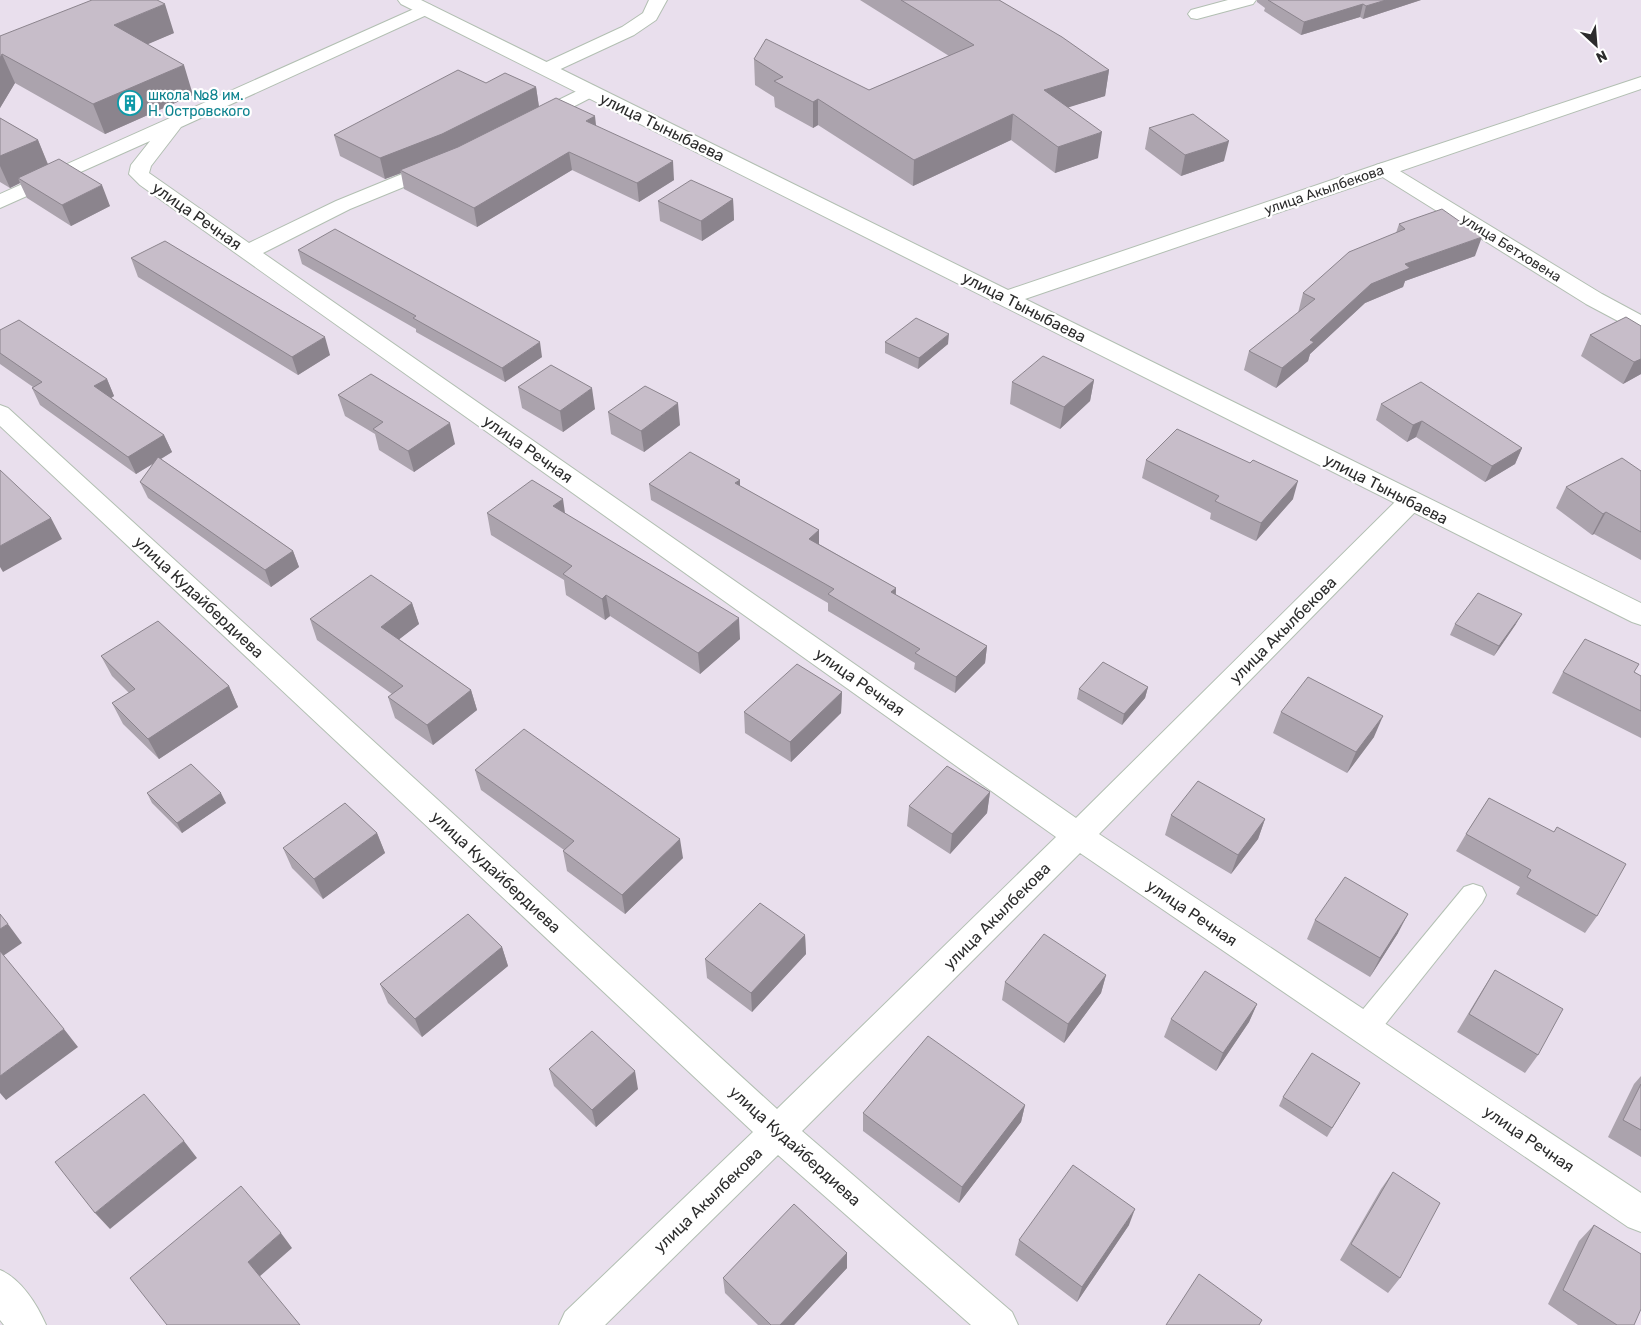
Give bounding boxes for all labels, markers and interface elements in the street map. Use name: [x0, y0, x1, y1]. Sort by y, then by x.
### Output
north arrow: [1571, 20, 1621, 70]
text: N: [1593, 46, 1610, 66]
place label: школа №8 им. Н. Островского: [148, 87, 250, 120]
street label: улица Тыныбаева: [596, 89, 728, 165]
building icon: школа №8 им. Н. Островского: [117, 90, 143, 116]
street label: улица Акылбекова: [1262, 162, 1386, 218]
street label: улица Речная: [148, 178, 246, 254]
street label: улица Бетховена: [1458, 210, 1564, 286]
street label: улица Тыныбаева: [959, 268, 1089, 346]
street label: улица Речная: [479, 411, 577, 487]
street label: улица Тыныбаева: [1321, 450, 1451, 528]
street label: улица Кудайбердиева: [130, 532, 268, 662]
street label: улица Акылбекова: [1226, 573, 1340, 687]
street label: улица Речная: [811, 644, 909, 720]
street label: улица Кудайбердиева: [427, 807, 565, 937]
street label: улица Акылбекова: [940, 859, 1054, 973]
street label: улица Речная: [1143, 876, 1241, 950]
street label: улица Кудайбердиева: [725, 1082, 865, 1210]
street label: улица Речная: [1480, 1102, 1578, 1176]
street label: улица Акылбекова: [650, 1143, 766, 1257]

